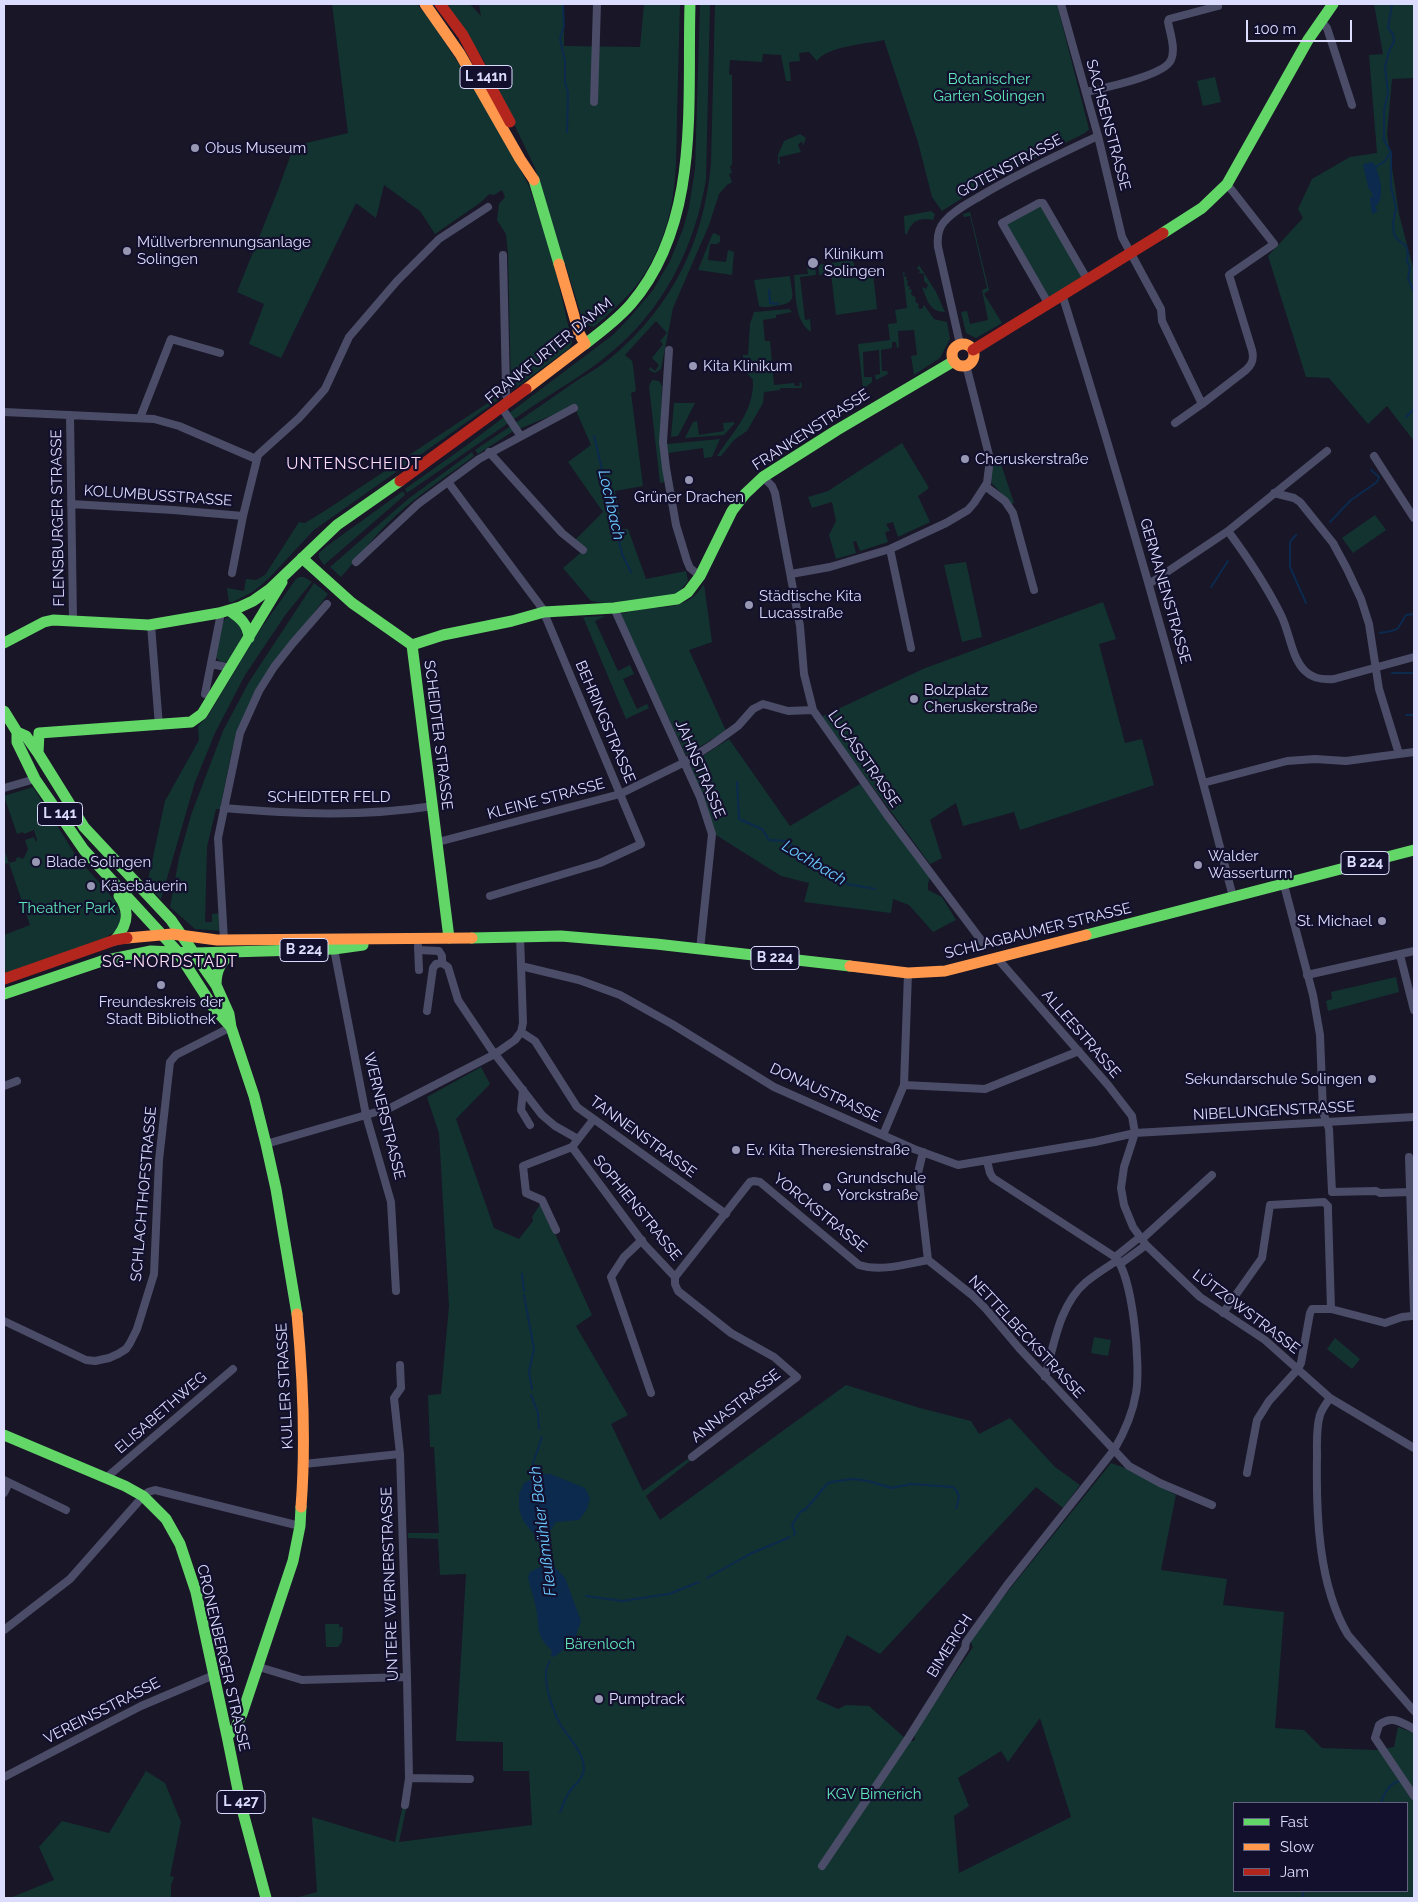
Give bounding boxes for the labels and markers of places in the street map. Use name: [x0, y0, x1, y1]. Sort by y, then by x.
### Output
place label: Obus Museum: [205, 139, 306, 157]
marker: Obus Museum: [189, 142, 201, 154]
place label: Müllverbrennungsanlage Solingen: [137, 233, 311, 268]
marker: Müllverbrennungsanlage Solingen: [121, 245, 133, 257]
place label: Klinikum Solingen: [824, 245, 885, 280]
marker: Klinikum Solingen: [806, 256, 820, 270]
place label: Kita Klinikum: [703, 357, 793, 375]
marker: Kita Klinikum: [687, 360, 699, 372]
place label: Cheruskerstraße: [975, 450, 1089, 468]
marker: Cheruskerstraße: [959, 453, 971, 465]
marker: Grüner Drachen: [683, 474, 695, 486]
place label: Grüner Drachen: [634, 488, 744, 506]
place label: Städtische Kita Lucasstraße: [759, 587, 862, 622]
marker: Städtische Kita Lucasstraße: [743, 599, 755, 611]
place label: Bolzplatz Cheruskerstraße: [924, 681, 1038, 716]
marker: Bolzplatz Cheruskerstraße: [908, 693, 920, 705]
place label: Walder Wasserturm: [1208, 847, 1293, 882]
place label: Blade Solingen: [46, 853, 151, 871]
marker: Blade Solingen: [30, 856, 42, 868]
marker: Walder Wasserturm: [1192, 859, 1204, 871]
place label: Käsebäuerin: [101, 877, 187, 895]
marker: Käsebäuerin: [85, 880, 97, 892]
place label: St. Michael: [1297, 912, 1372, 930]
marker: St. Michael: [1376, 915, 1388, 927]
marker: Freundeskreis der Stadt Bibliothek: [155, 979, 167, 991]
place label: Freundeskreis der Stadt Bibliothek: [99, 993, 223, 1028]
place label: Sekundarschule Solingen: [1185, 1070, 1362, 1088]
marker: Sekundarschule Solingen: [1366, 1073, 1378, 1085]
place label: Ev. Kita Theresienstraße: [746, 1141, 910, 1159]
marker: Ev. Kita Theresienstraße: [730, 1144, 742, 1156]
place label: Grundschule Yorckstraße: [837, 1169, 926, 1204]
marker: Grundschule Yorckstraße: [821, 1181, 833, 1193]
place label: Pumptrack: [609, 1690, 685, 1708]
marker: Pumptrack: [593, 1693, 605, 1705]

